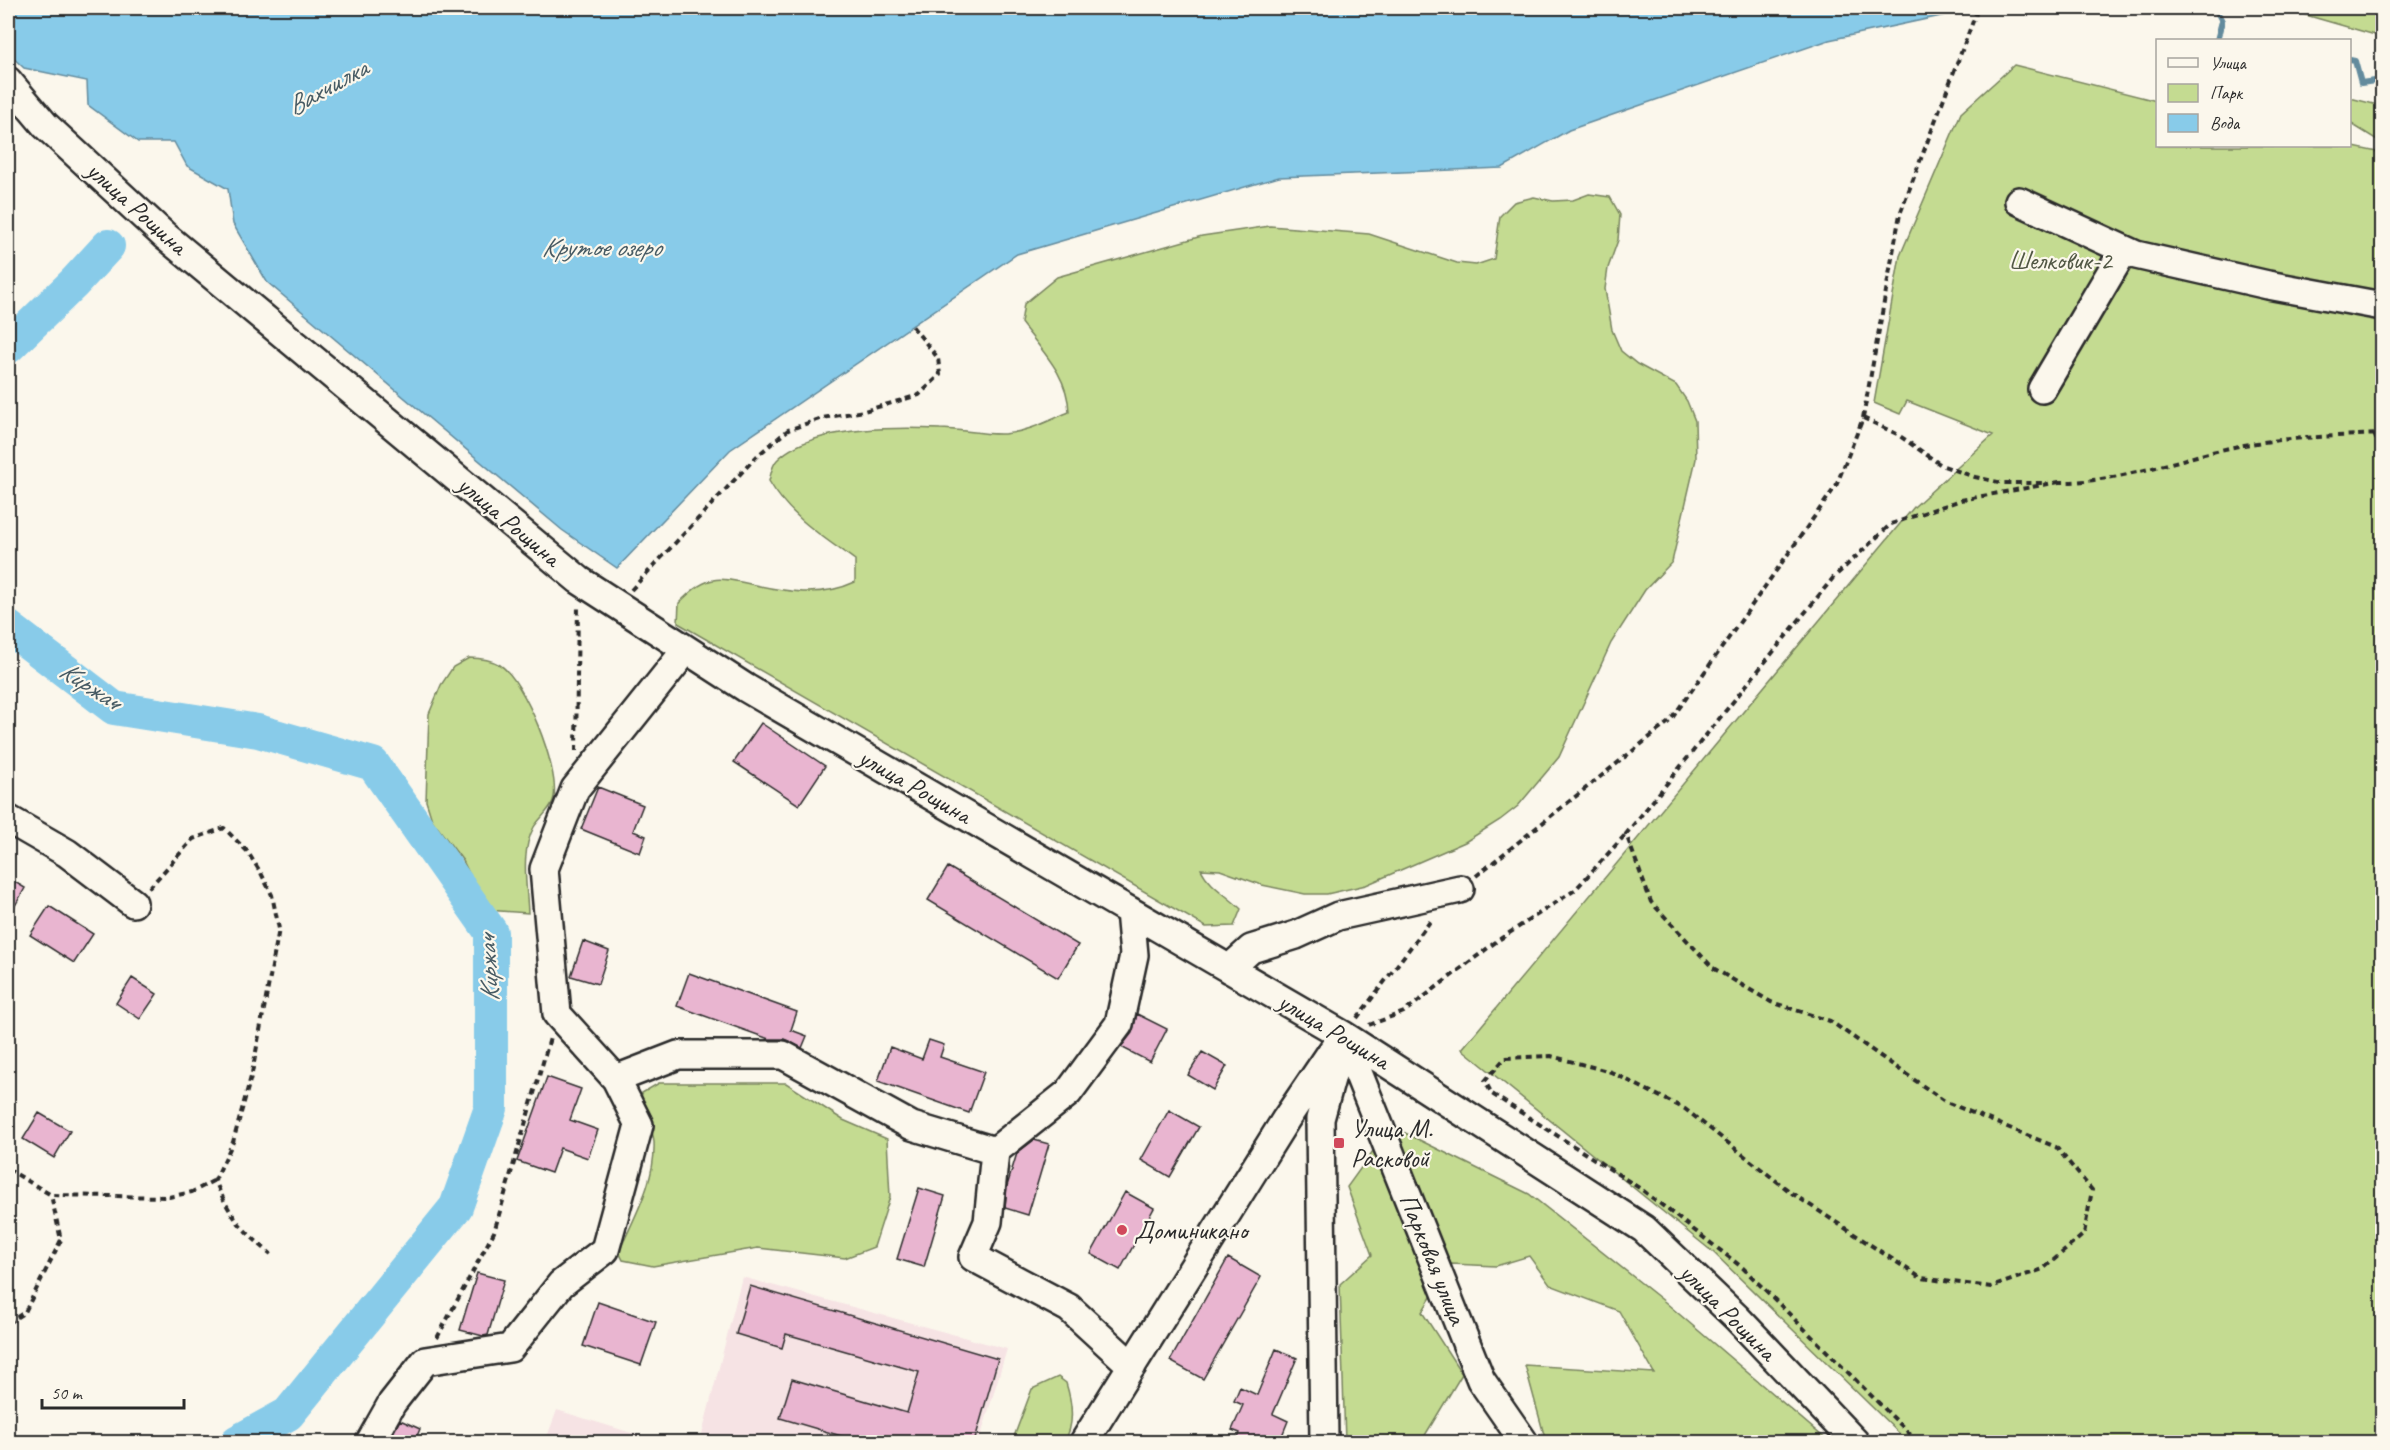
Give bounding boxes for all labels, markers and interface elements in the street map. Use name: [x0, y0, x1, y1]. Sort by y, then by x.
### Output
legend: [2156, 39, 2351, 147]
water label: Вахчилка: [281, 50, 376, 123]
text: Улица: [2210, 52, 2247, 74]
text: Парк: [2210, 82, 2244, 104]
text: Вода: [2210, 112, 2241, 134]
street label: улица Рощина: [78, 153, 196, 263]
water label: Крутое озеро: [541, 230, 664, 264]
park label: Шелковик-2: [2008, 244, 2114, 277]
street label: улица Рощина: [449, 467, 569, 575]
water label: Киржач: [53, 653, 131, 720]
street label: улица Рощина: [851, 740, 979, 833]
water label: Киржач: [469, 930, 507, 1003]
street label: улица Рощина: [1270, 984, 1398, 1078]
place label: Улица М. Расковой: [1351, 1112, 1433, 1175]
marker: Улица М. Расковой: [1332, 1136, 1346, 1150]
street label: Парковая улица: [1392, 1189, 1475, 1331]
place label: Доминикано: [1134, 1214, 1250, 1247]
marker: Доминикано: [1115, 1223, 1129, 1237]
street label: улица Рощина: [1671, 1255, 1785, 1369]
scale bar: [42, 1372, 184, 1410]
text: 50 m: [51, 1382, 84, 1404]

